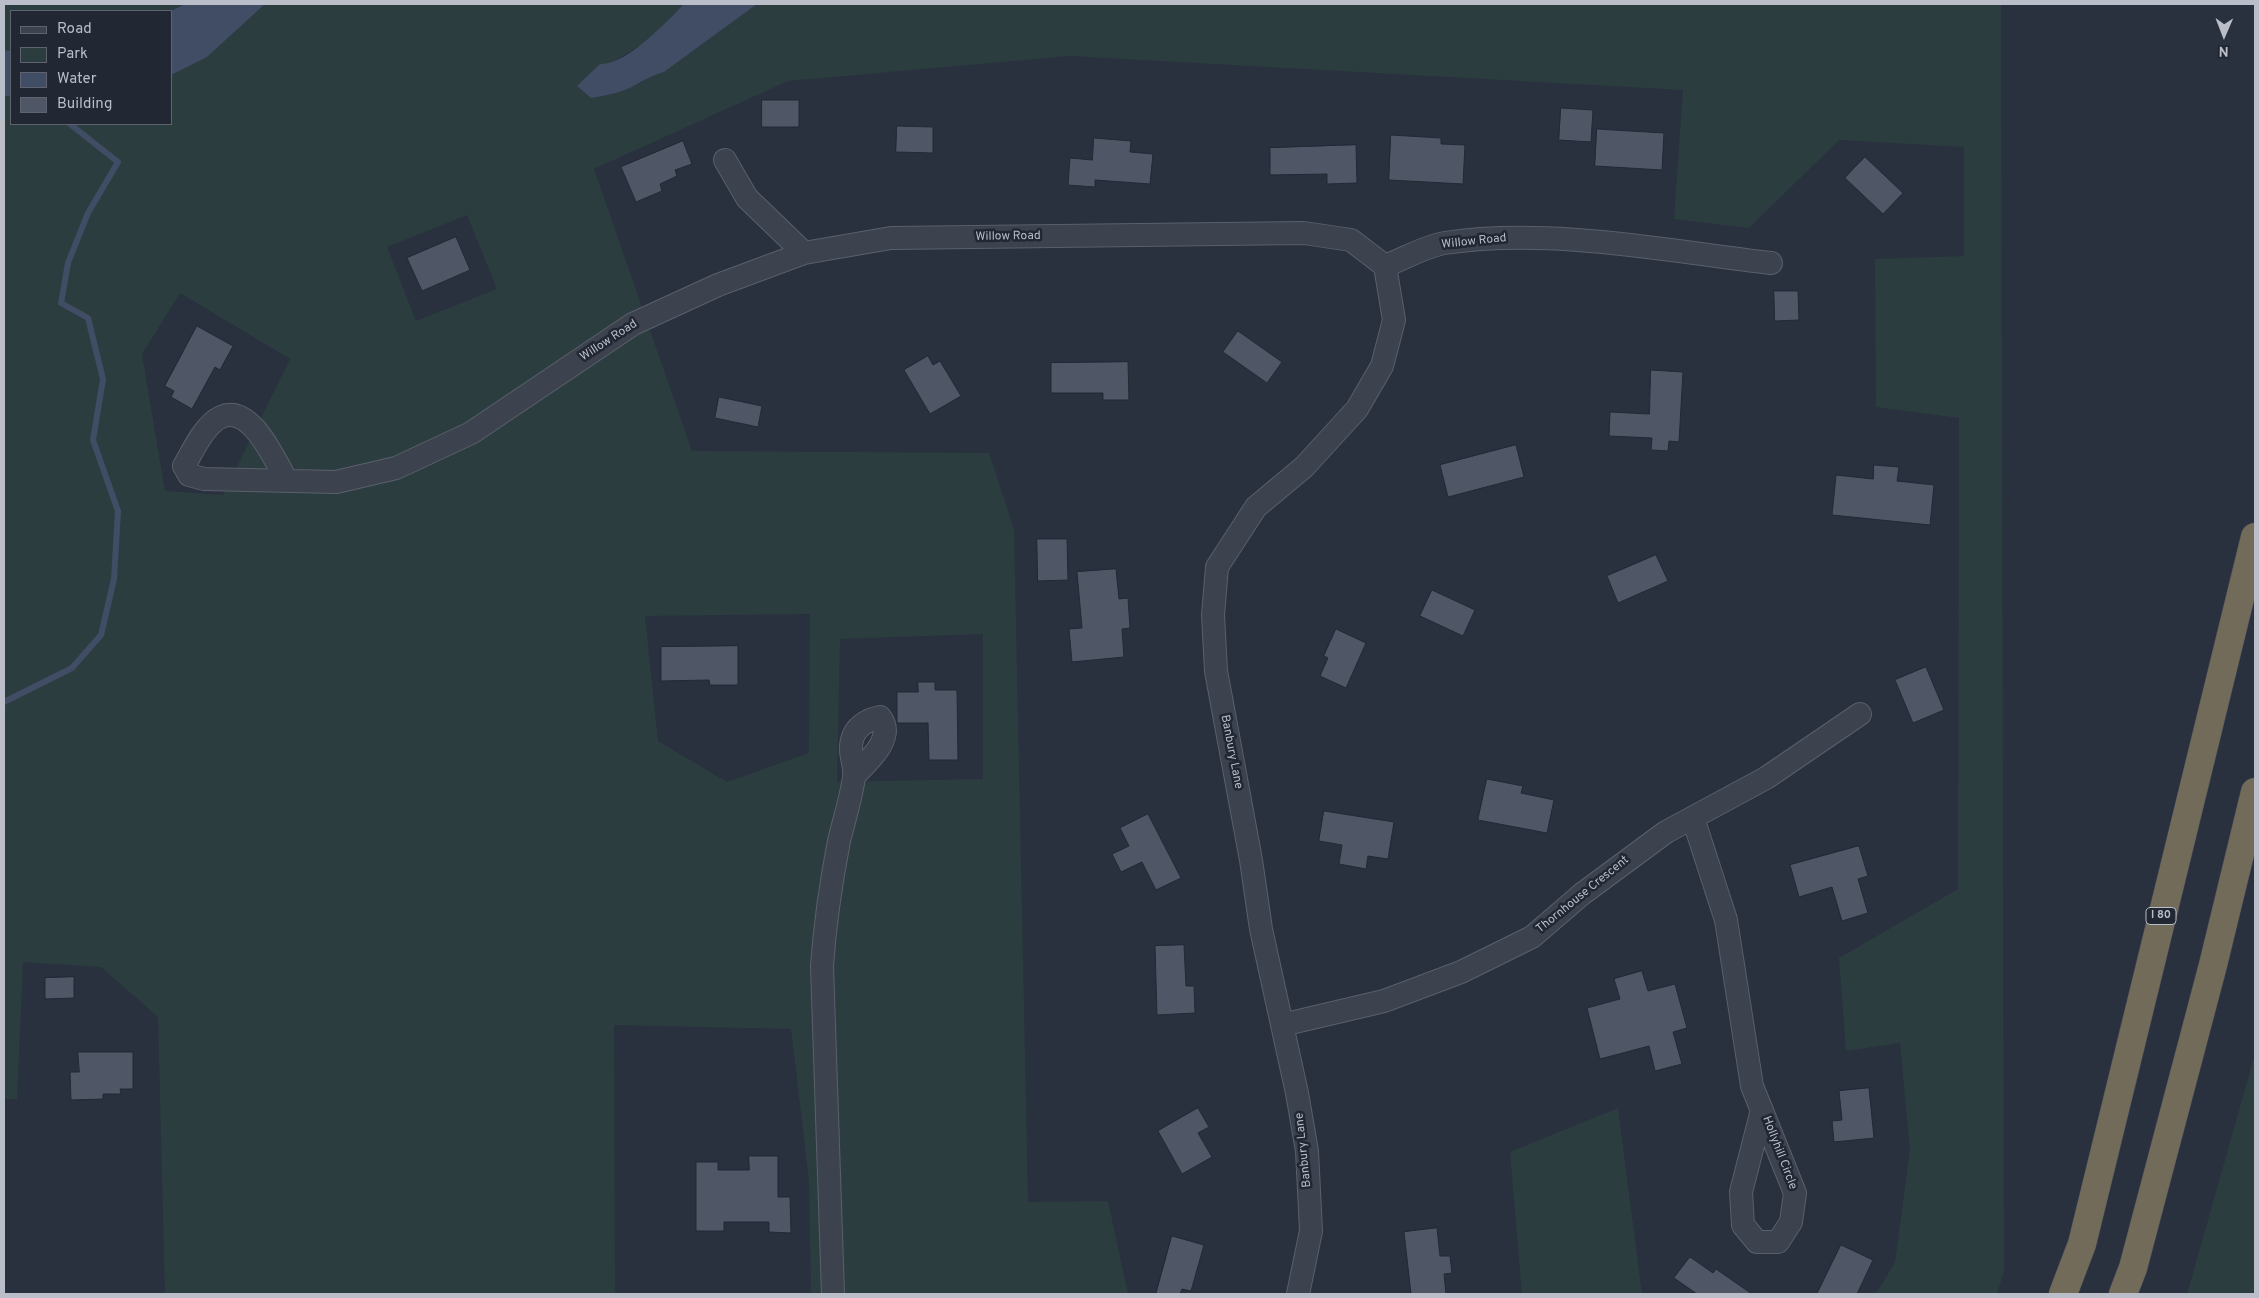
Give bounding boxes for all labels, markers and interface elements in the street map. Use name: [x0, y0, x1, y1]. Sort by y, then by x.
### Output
legend: [10, 10, 172, 125]
north arrow: [2199, 10, 2249, 60]
text: Road: [57, 20, 92, 39]
text: N: [2219, 42, 2229, 59]
text: Park: [57, 45, 88, 64]
text: Water: [57, 70, 96, 89]
text: Building: [57, 95, 112, 114]
street label: Willow Road: [975, 229, 1041, 245]
street label: Willow Road: [1441, 231, 1507, 253]
street label: Willow Road: [578, 317, 640, 365]
street label: Banbury Lane: [1217, 714, 1245, 790]
street label: Thornhouse Crescent: [1534, 853, 1632, 937]
road number: I 80: [2146, 908, 2176, 924]
street label: Banbury Lane: [1293, 1112, 1315, 1188]
street label: Hollyhill Circle: [1758, 1114, 1800, 1192]

